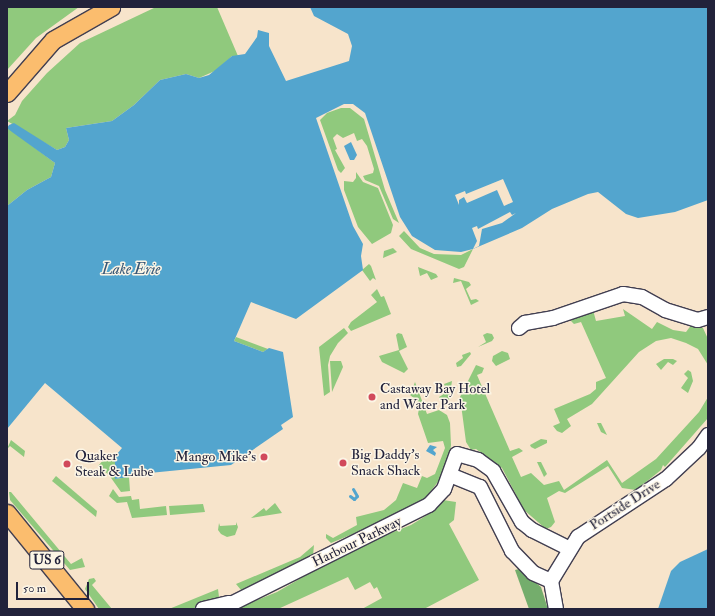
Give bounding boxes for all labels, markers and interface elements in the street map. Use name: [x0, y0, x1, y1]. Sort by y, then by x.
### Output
water label: Lake Erie: [102, 261, 160, 279]
place label: Castaway Bay Hotel and Water Park: [380, 381, 490, 414]
marker: Castaway Bay Hotel and Water Park: [367, 392, 377, 402]
place label: Big Daddy's Snack Shack: [351, 447, 420, 480]
place label: Quaker Steak & Lube: [75, 448, 153, 480]
place label: Mango Mike's: [175, 449, 256, 465]
marker: Mango Mike's: [259, 452, 269, 462]
marker: Big Daddy's Snack Shack: [338, 458, 348, 468]
marker: Quaker Steak & Lube: [62, 459, 72, 469]
street label: Portside Drive: [587, 476, 663, 534]
street label: Harbour Parkway: [310, 513, 404, 571]
road number: US 6: [29, 549, 65, 571]
scale bar: [18, 574, 91, 600]
text: 50 m: [23, 581, 46, 596]

